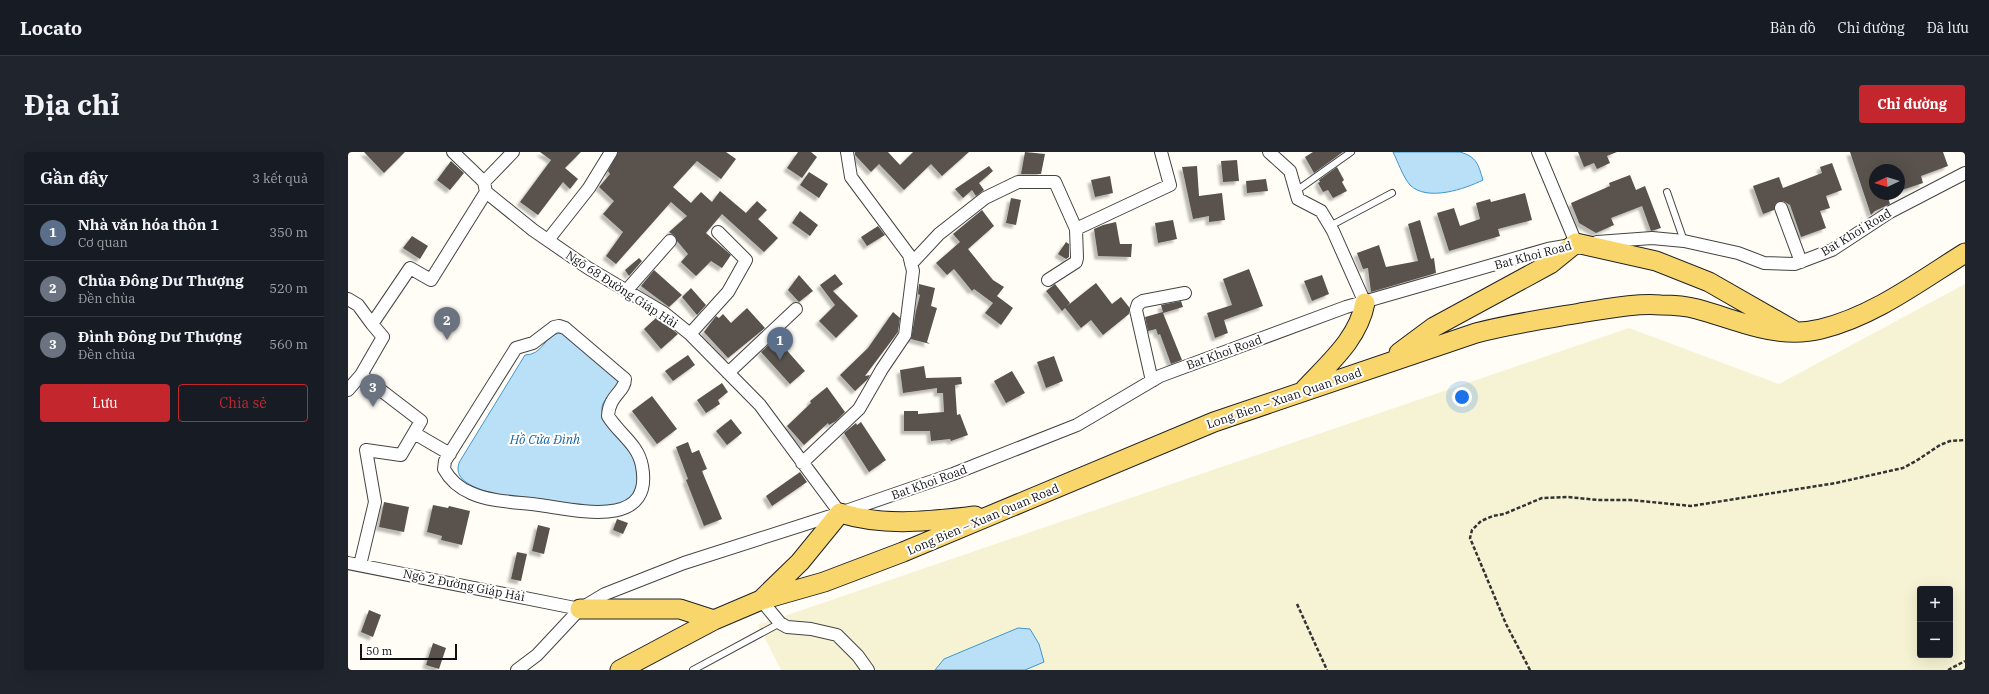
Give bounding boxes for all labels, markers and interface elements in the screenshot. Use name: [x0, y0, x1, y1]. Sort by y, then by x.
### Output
text: Locato: [20, 16, 82, 40]
text: Bản đồ: [1770, 19, 1816, 37]
text: Chỉ đường: [1838, 19, 1905, 37]
text: Đã lưu: [1927, 19, 1969, 37]
button: Chỉ đường: [1859, 85, 1965, 123]
text: Địa chỉ: [24, 86, 120, 123]
north arrow: [1869, 164, 1905, 200]
text: Gần đây: [40, 167, 108, 189]
text: 3 kết quả: [252, 170, 308, 187]
street label: Bat Khoi Road: [1818, 205, 1894, 259]
text: Nhà văn hóa thôn 1: [78, 215, 219, 234]
text: 1: [49, 224, 57, 241]
text: 350 m: [269, 224, 308, 241]
text: Cơ quan: [78, 234, 128, 251]
street label: Bat Khoi Road: [1493, 237, 1573, 273]
street label: Ngõ 68 Đường Giáp Hải: [563, 247, 681, 331]
text: Chùa Đông Dư Thượng: [78, 271, 244, 290]
text: 2: [49, 280, 57, 297]
text: 520 m: [269, 280, 308, 297]
text: Đền chùa: [78, 290, 135, 307]
pin: 2: [434, 307, 460, 340]
text: Đình Đông Dư Thượng: [78, 327, 242, 346]
pin: 1: [767, 327, 793, 360]
street label: Bat Khoi Road: [1184, 331, 1264, 373]
text: 3: [49, 336, 57, 353]
text: 560 m: [269, 336, 308, 353]
text: Đền chùa: [78, 346, 135, 363]
street label: Long Bien – Xuan Quan Road: [1204, 364, 1364, 432]
pin: 3: [360, 374, 386, 407]
button: Lưu: [40, 384, 170, 422]
button: Chia sẻ: [178, 384, 308, 422]
your location: [1452, 387, 1472, 407]
water label: Hồ Cửa Đình: [509, 431, 580, 448]
street label: Bat Khoi Road: [889, 461, 969, 503]
street label: Long Bien – Xuan Quan Road: [905, 480, 1061, 558]
street label: Ngõ 2 Đường Giáp Hải: [402, 566, 526, 604]
map controls: [1917, 586, 1953, 658]
button: +: [1917, 586, 1953, 622]
button: −: [1917, 622, 1953, 658]
scale bar: [360, 642, 457, 661]
text: 50 m: [366, 644, 392, 658]

